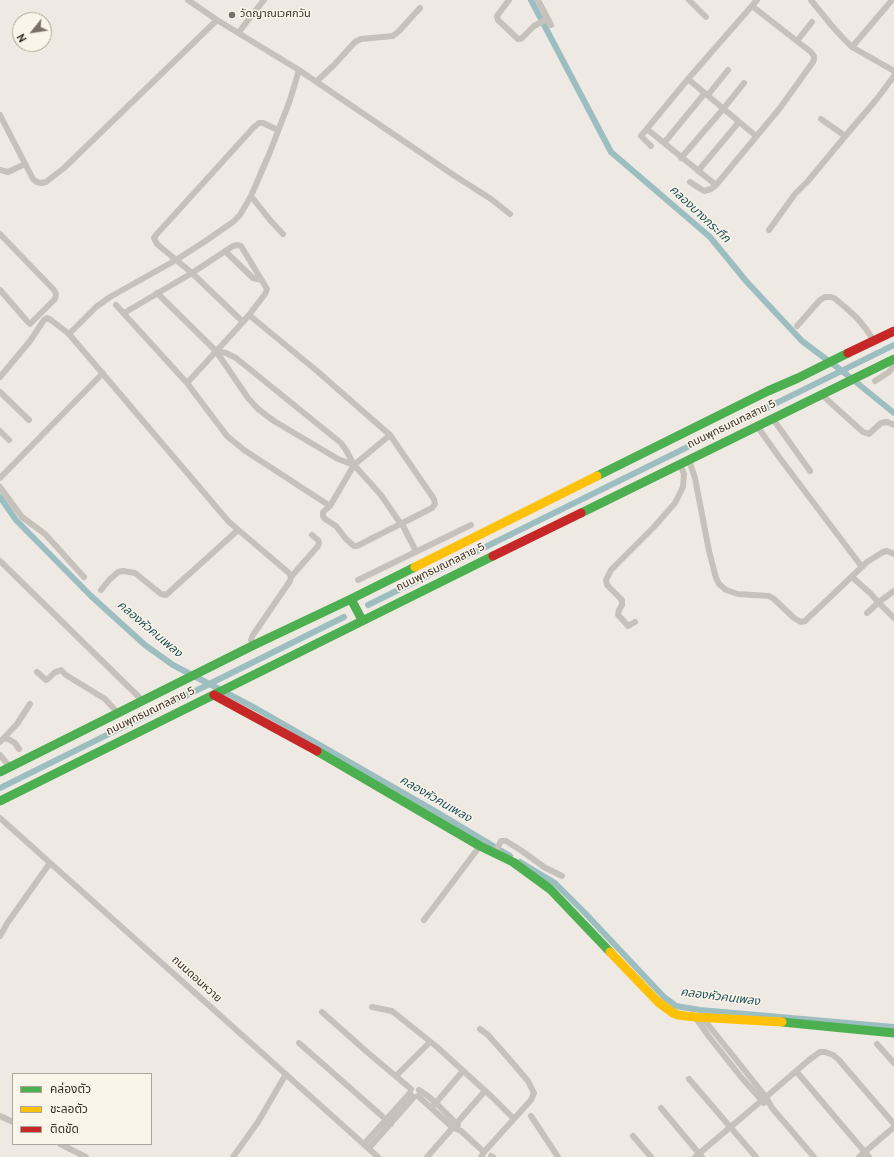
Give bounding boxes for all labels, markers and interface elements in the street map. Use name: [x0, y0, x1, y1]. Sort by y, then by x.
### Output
place label: วัดญาณเวศกวัน: [240, 8, 311, 22]
marker: วัดญาณเวศกวัน: [227, 10, 237, 20]
north arrow: [12, 12, 52, 52]
text: N: [14, 31, 31, 44]
water label: คลองบางกระทึก: [666, 183, 732, 247]
street label: ถนนพุทธมณฑลสาย 5: [685, 398, 779, 452]
street label: ถนนพุทธมณฑลสาย 5: [394, 541, 488, 595]
water label: คลองหัวคนเพลง: [114, 599, 184, 661]
street label: ถนนพุทธมณฑลสาย 5: [104, 685, 198, 739]
water label: คลองหัวคนเพลง: [397, 774, 473, 826]
street label: ถนนดอนหวาย: [168, 954, 224, 1006]
water label: คลองหัวคนเพลง: [679, 986, 761, 1010]
legend: [12, 1073, 152, 1145]
text: คล่องตัว: [50, 1082, 91, 1098]
text: ชะลอตัว: [50, 1102, 88, 1118]
text: ติดขัด: [50, 1122, 79, 1138]

